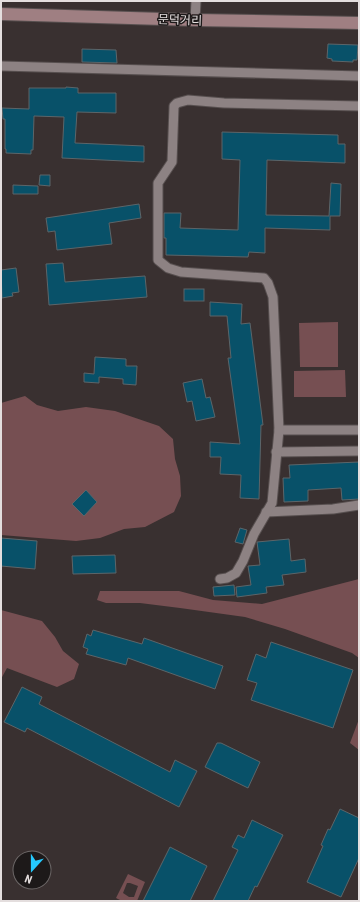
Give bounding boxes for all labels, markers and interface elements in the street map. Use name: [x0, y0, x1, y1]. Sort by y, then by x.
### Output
street label: 문덕거리: [158, 12, 202, 28]
north arrow: [12, 850, 52, 890]
text: N: [23, 872, 34, 886]

